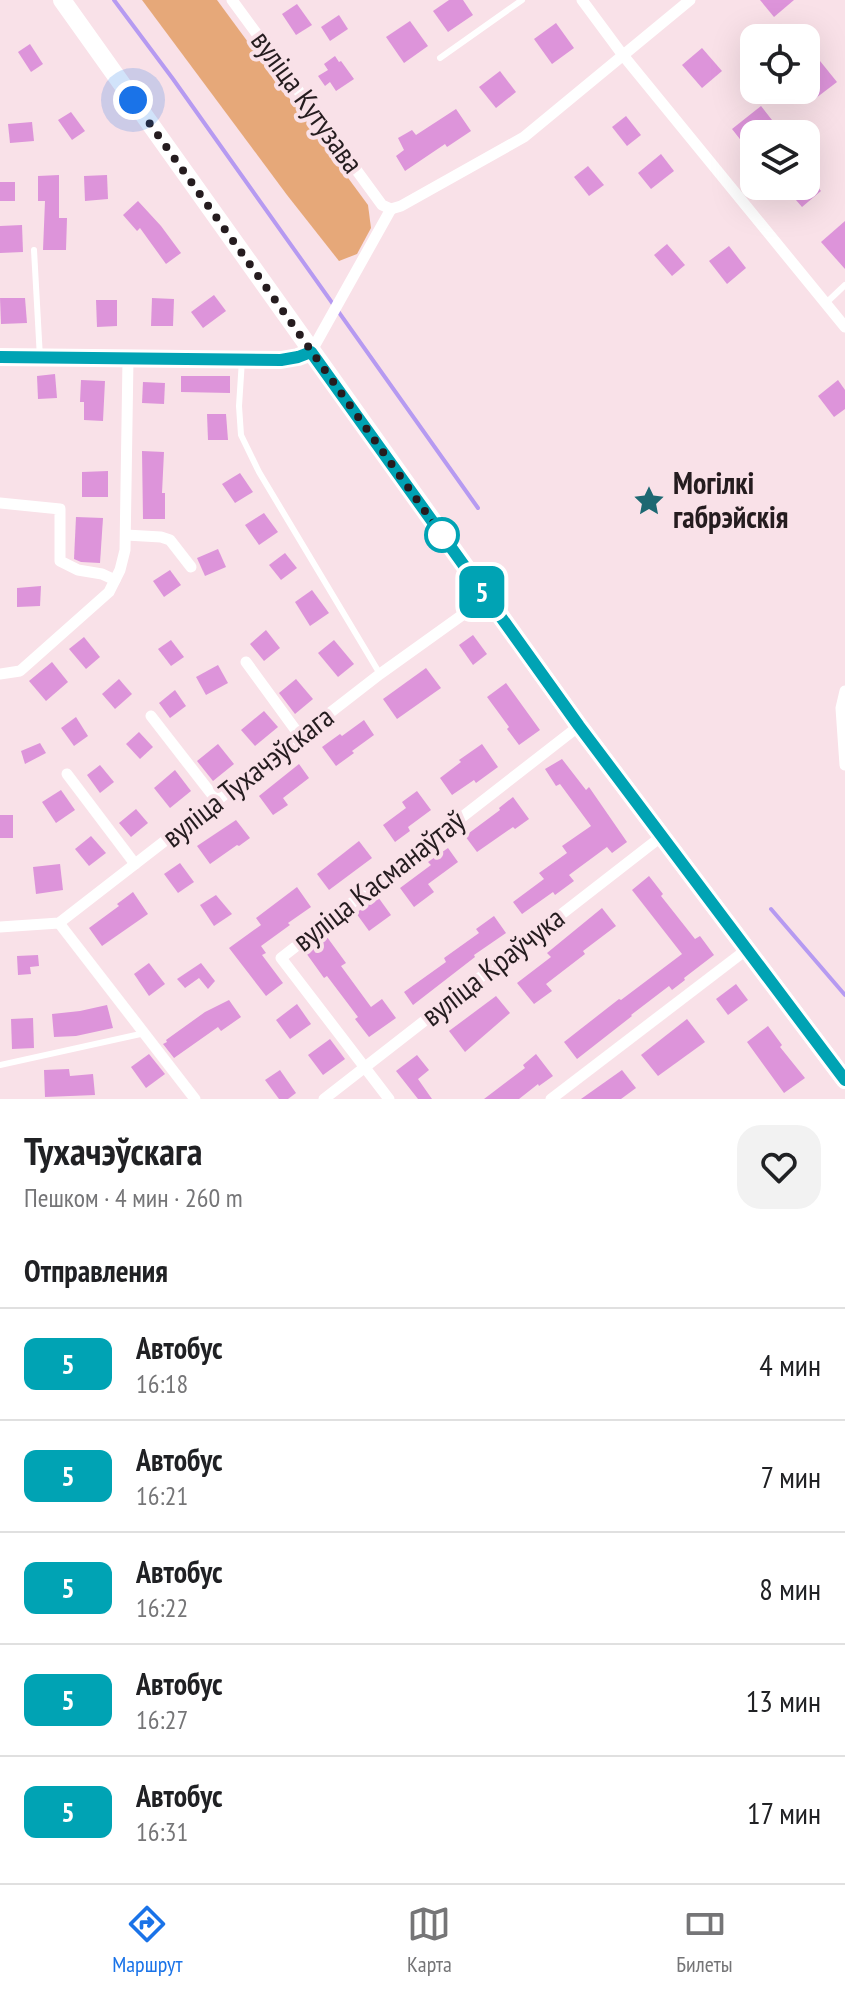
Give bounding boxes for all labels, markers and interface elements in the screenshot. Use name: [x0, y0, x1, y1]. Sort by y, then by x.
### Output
street label: вуліца Кутузава: [243, 22, 373, 180]
map controls: [740, 24, 820, 200]
button: locate: [740, 24, 820, 104]
your location: [113, 80, 153, 120]
button: layers: [740, 120, 820, 200]
place label: Могілкі габрэйскія: [673, 463, 788, 536]
place icon: Могілкі габрэйскія: [632, 484, 666, 518]
unlabelled marker: [425, 518, 459, 552]
line badge: 5: [456, 566, 508, 618]
text: 5: [475, 573, 489, 610]
street label: вуліца Тухачэўскага: [153, 697, 341, 855]
street label: вуліца Касманаўтаў: [284, 800, 473, 959]
street label: вуліца Краўчука: [413, 898, 572, 1034]
button: heart: [737, 1125, 821, 1209]
text: Тухачэўскага: [24, 1126, 202, 1175]
text: Пешком · 4 мин · 260 m: [24, 1181, 243, 1214]
text: Отправления: [24, 1251, 168, 1290]
text: Автобус: [136, 1328, 223, 1367]
text: 5: [61, 1345, 75, 1382]
text: 4 мин: [759, 1345, 821, 1384]
text: 16:18: [136, 1367, 188, 1400]
text: Автобус: [136, 1440, 223, 1479]
text: 5: [61, 1457, 75, 1494]
text: 7 мин: [761, 1457, 821, 1496]
text: 16:21: [136, 1479, 188, 1512]
text: Автобус: [136, 1552, 223, 1591]
text: 5: [61, 1569, 75, 1606]
text: 8 мин: [759, 1569, 821, 1608]
text: 16:22: [136, 1591, 188, 1624]
text: Автобус: [136, 1664, 223, 1703]
text: 5: [61, 1681, 75, 1718]
text: 13 мин: [746, 1681, 821, 1720]
text: 16:27: [136, 1703, 188, 1736]
text: Автобус: [136, 1776, 223, 1815]
text: 5: [61, 1793, 75, 1830]
text: 17 мин: [747, 1793, 821, 1832]
text: 16:31: [136, 1815, 188, 1848]
tab: Маршрут: [112, 1902, 183, 1978]
tab: Карта: [407, 1902, 452, 1978]
tab: Билеты: [676, 1902, 733, 1978]

